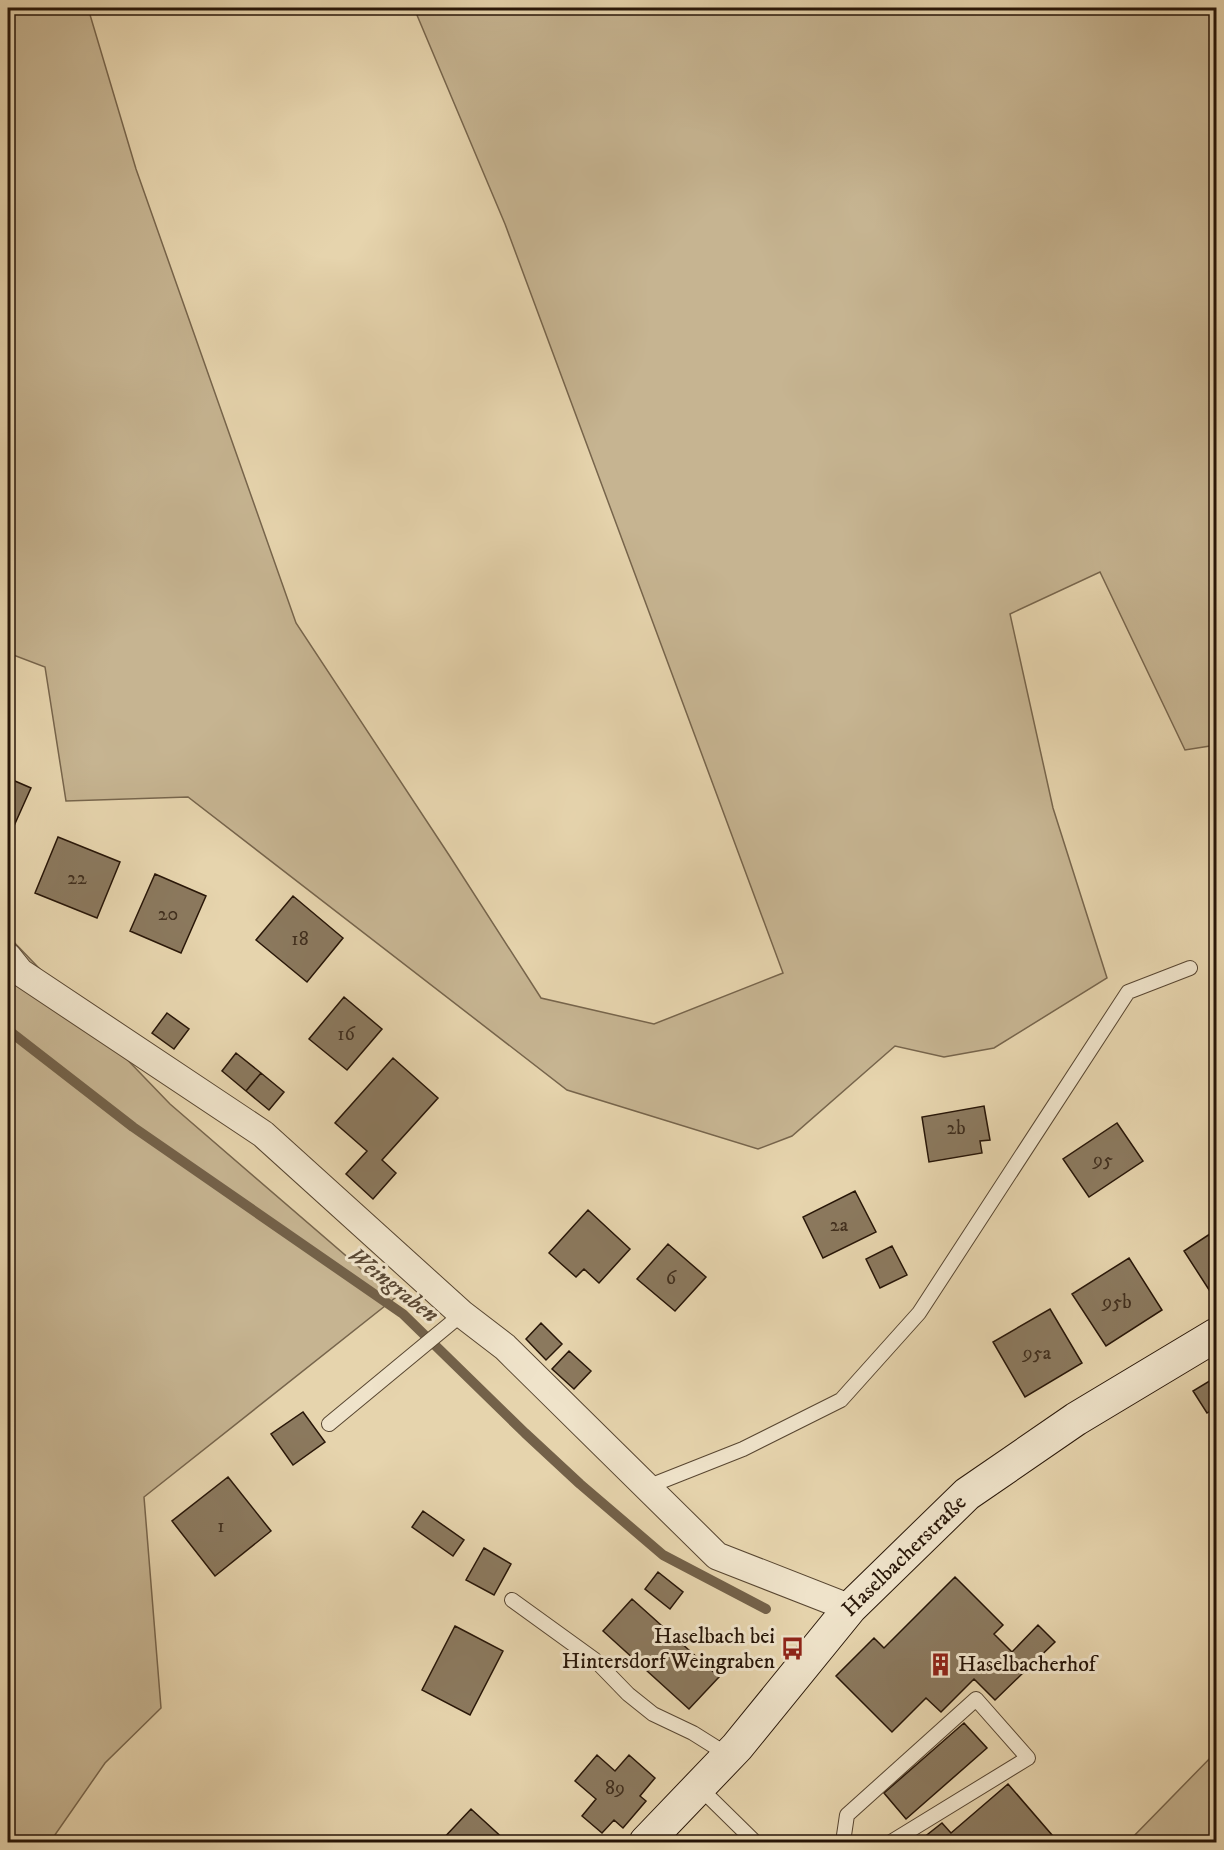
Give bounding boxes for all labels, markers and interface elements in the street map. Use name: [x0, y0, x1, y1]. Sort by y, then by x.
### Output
house number: 22: [67, 866, 87, 891]
house number: 20: [158, 902, 178, 927]
house number: 18: [291, 927, 309, 952]
house number: 16: [337, 1022, 355, 1047]
house number: 2b: [946, 1116, 966, 1141]
house number: 95: [1092, 1148, 1113, 1173]
house number: 2a: [830, 1213, 849, 1238]
water label: Weingraben: [341, 1240, 445, 1330]
house number: 6: [666, 1266, 677, 1291]
house number: 95b: [1101, 1290, 1132, 1315]
house number: 95a: [1022, 1341, 1052, 1366]
street label: Haselbacherstraße: [836, 1489, 972, 1622]
house number: 1: [217, 1514, 225, 1539]
place label: Haselbach bei Hintersdorf Weingraben: [562, 1623, 775, 1675]
bus stop icon: Haselbach bei Hintersdorf Weingraben: [780, 1636, 806, 1662]
building icon: Haselbacherhof: [927, 1651, 953, 1677]
place label: Haselbacherhof: [958, 1651, 1100, 1678]
house number: 89: [605, 1776, 625, 1801]

